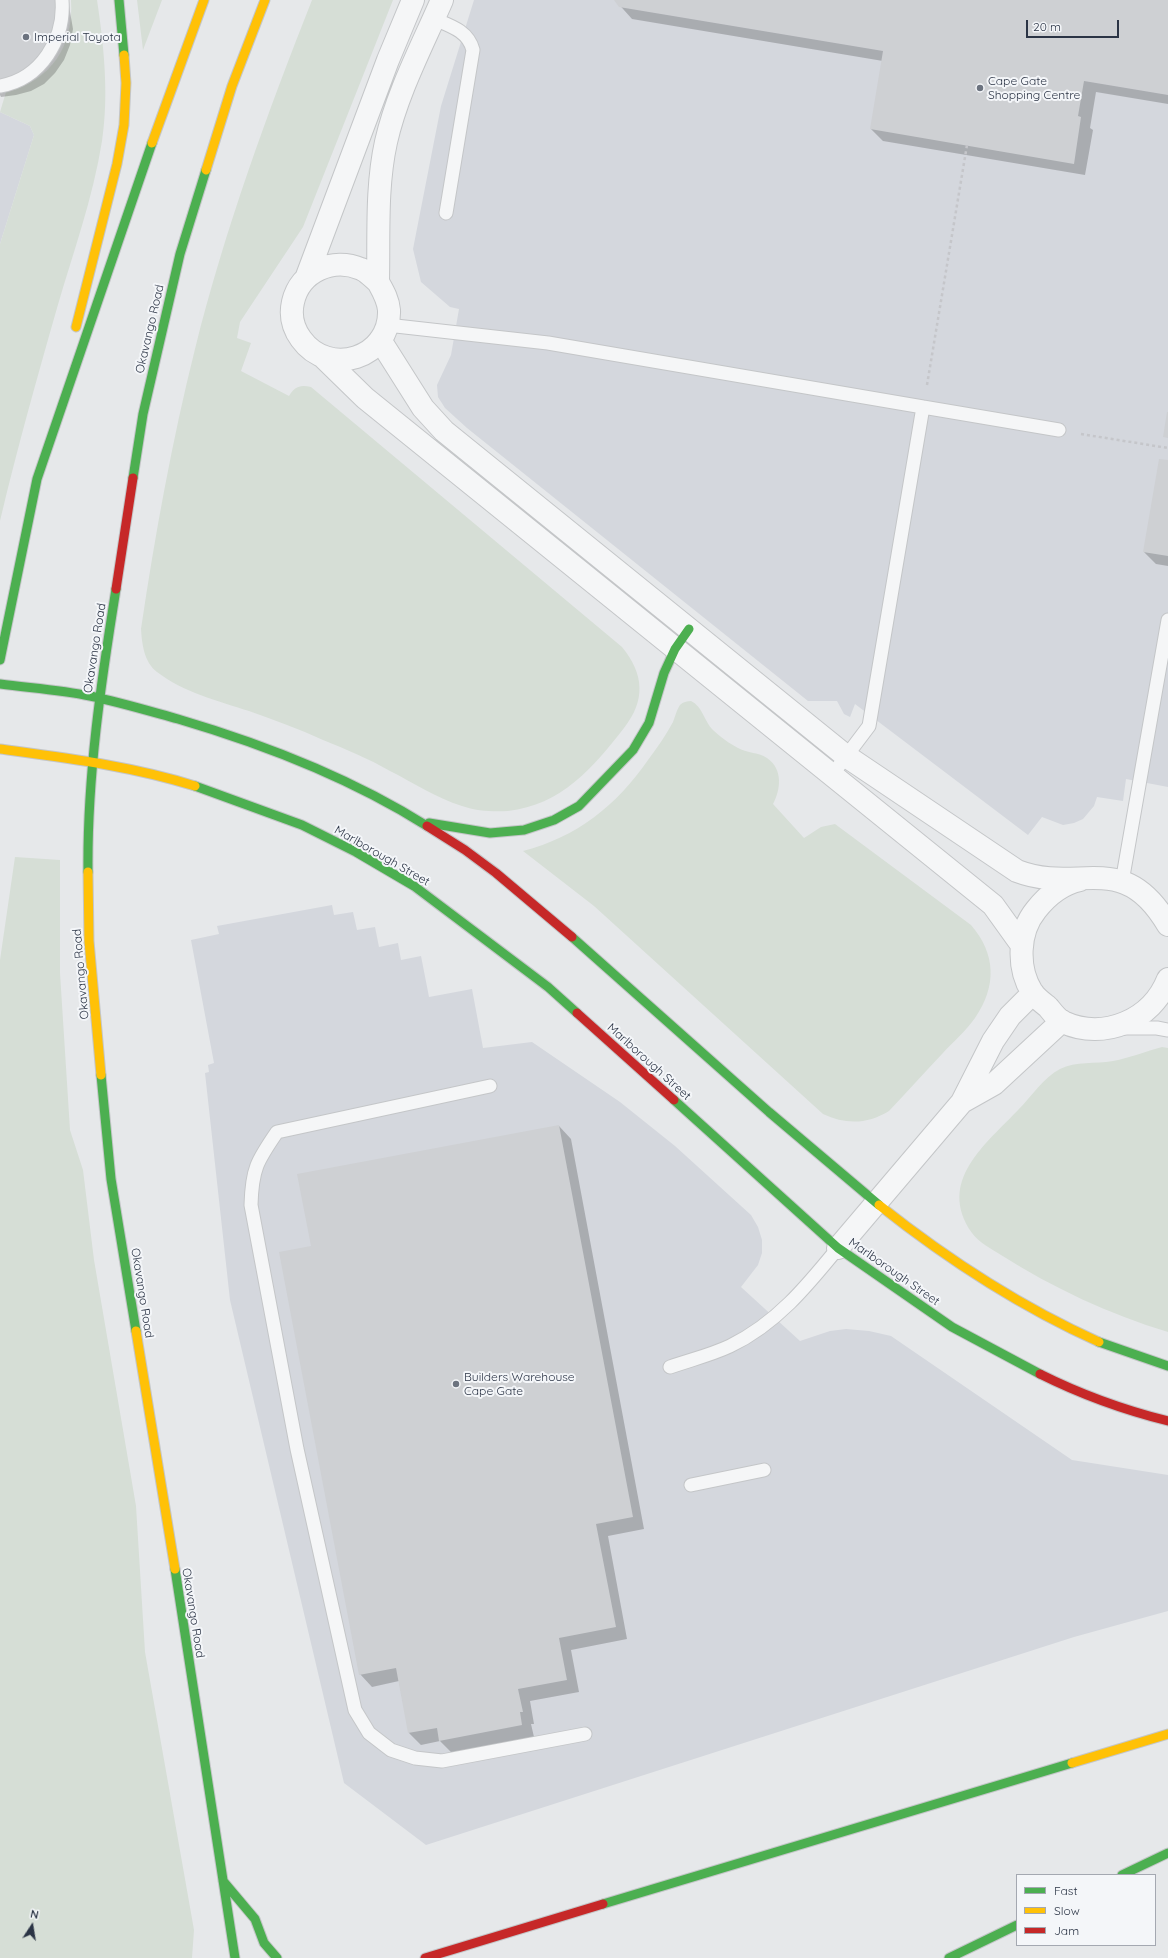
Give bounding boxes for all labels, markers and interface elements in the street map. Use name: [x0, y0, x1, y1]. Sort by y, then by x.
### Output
scale bar: [1028, 12, 1121, 38]
text: 20 m: [1033, 19, 1061, 34]
place label: Imperial Toyota: [34, 30, 121, 44]
marker: Imperial Toyota: [21, 32, 31, 42]
place label: Cape Gate Shopping Centre: [988, 74, 1080, 102]
marker: Cape Gate Shopping Centre: [975, 83, 985, 93]
street label: Okavango Road: [133, 283, 167, 375]
street label: Okavango Road: [81, 602, 109, 694]
street label: Marlborough Street: [332, 823, 432, 889]
street label: Okavango Road: [70, 928, 92, 1020]
street label: Marlborough Street: [604, 1021, 694, 1103]
street label: Marlborough Street: [846, 1235, 942, 1309]
street label: Okavango Road: [128, 1247, 156, 1339]
place label: Builders Warehouse Cape Gate: [464, 1370, 575, 1398]
marker: Builders Warehouse Cape Gate: [451, 1379, 461, 1389]
street label: Okavango Road: [179, 1567, 207, 1659]
legend: [1016, 1874, 1156, 1946]
text: Fast: [1054, 1883, 1078, 1898]
text: Slow: [1054, 1903, 1080, 1918]
north arrow: [12, 1906, 52, 1946]
text: N: [29, 1907, 40, 1922]
text: Jam: [1054, 1923, 1079, 1938]

